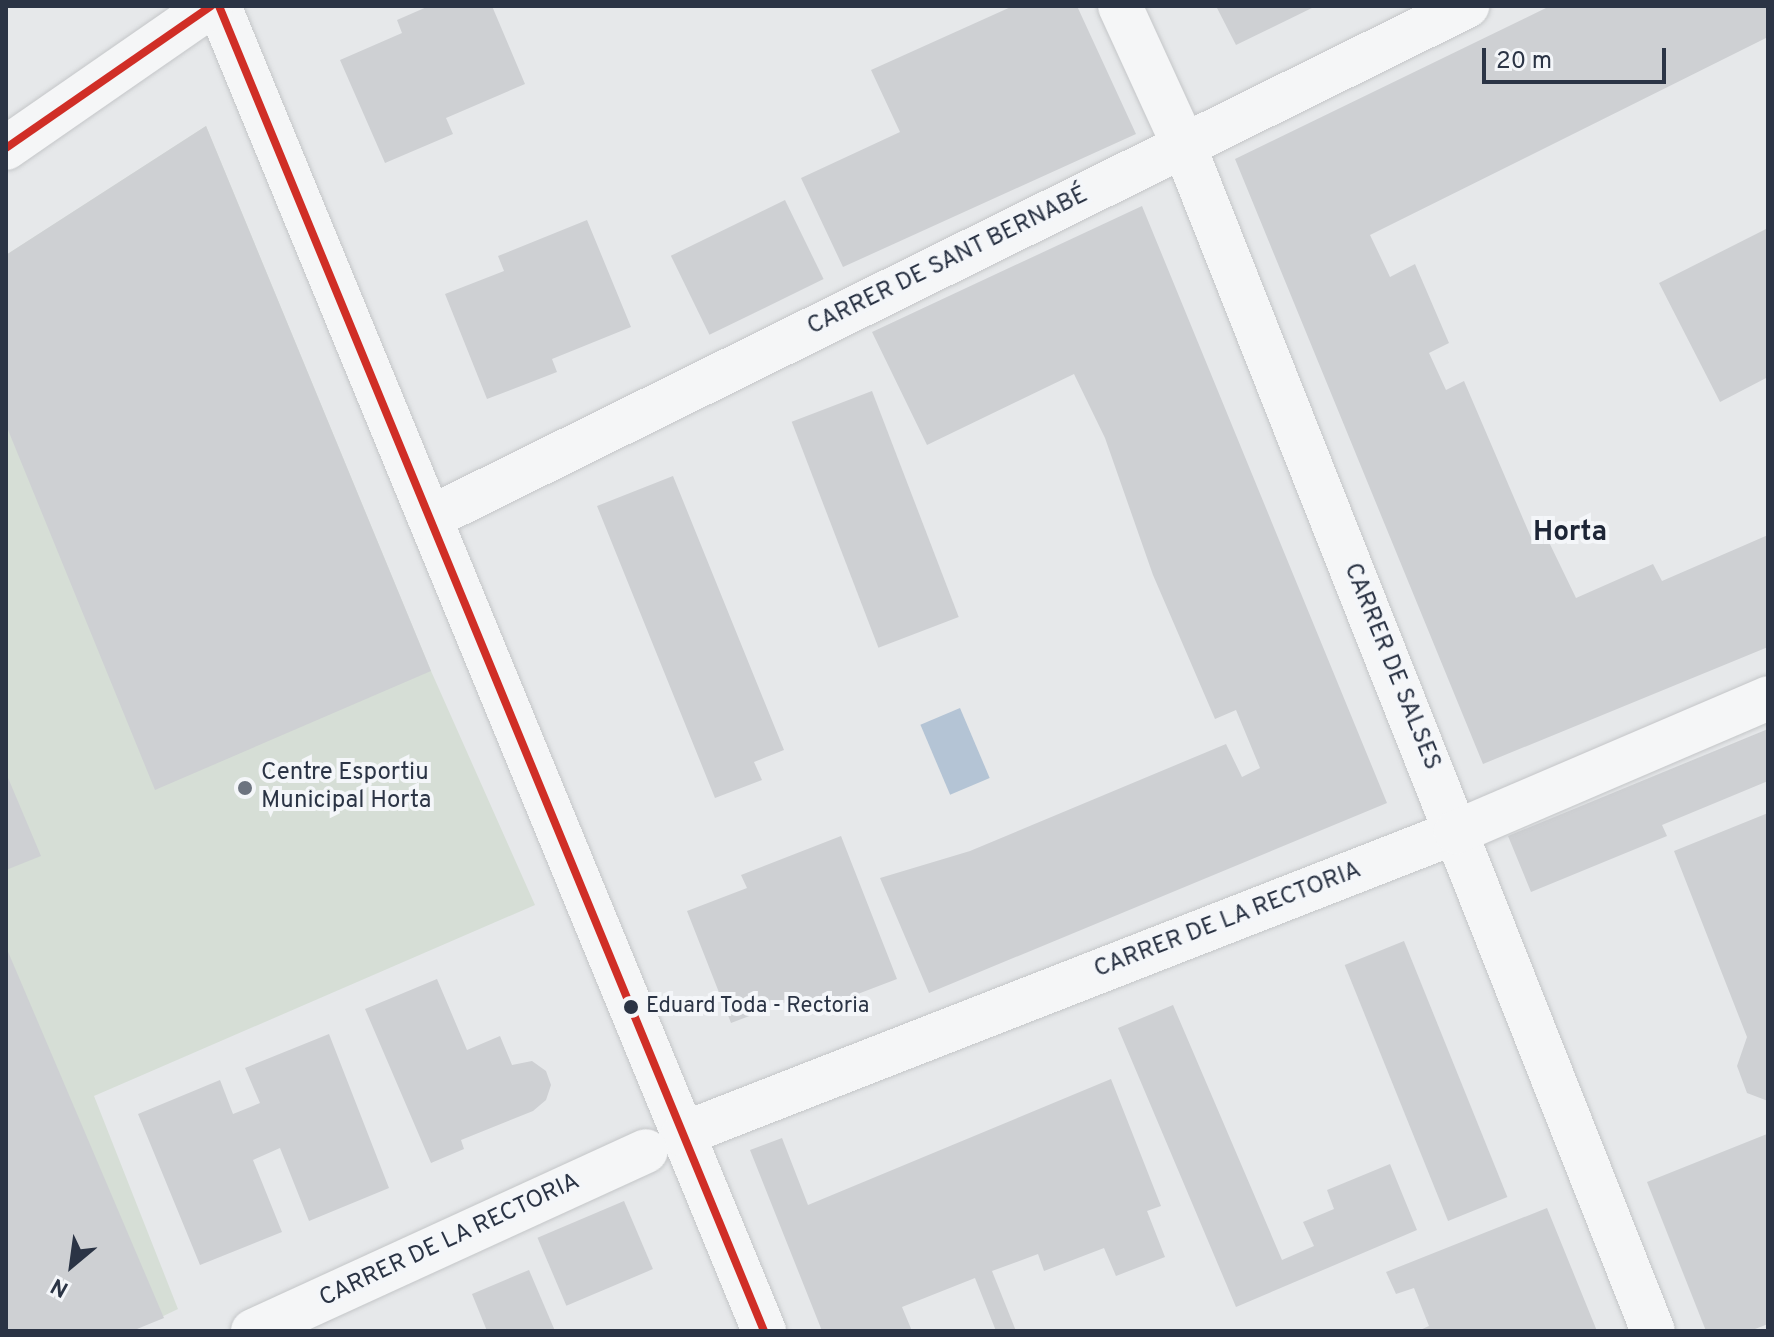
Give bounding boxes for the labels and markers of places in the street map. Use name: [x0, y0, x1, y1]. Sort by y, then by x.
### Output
place label: Centre Esportiu Municipal Horta: [261, 760, 431, 816]
marker: Centre Esportiu Municipal Horta: [236, 779, 254, 797]
place label: Eduard Toda - Rectoria: [646, 994, 870, 1020]
marker: Eduard Toda - Rectoria: [623, 999, 639, 1015]

